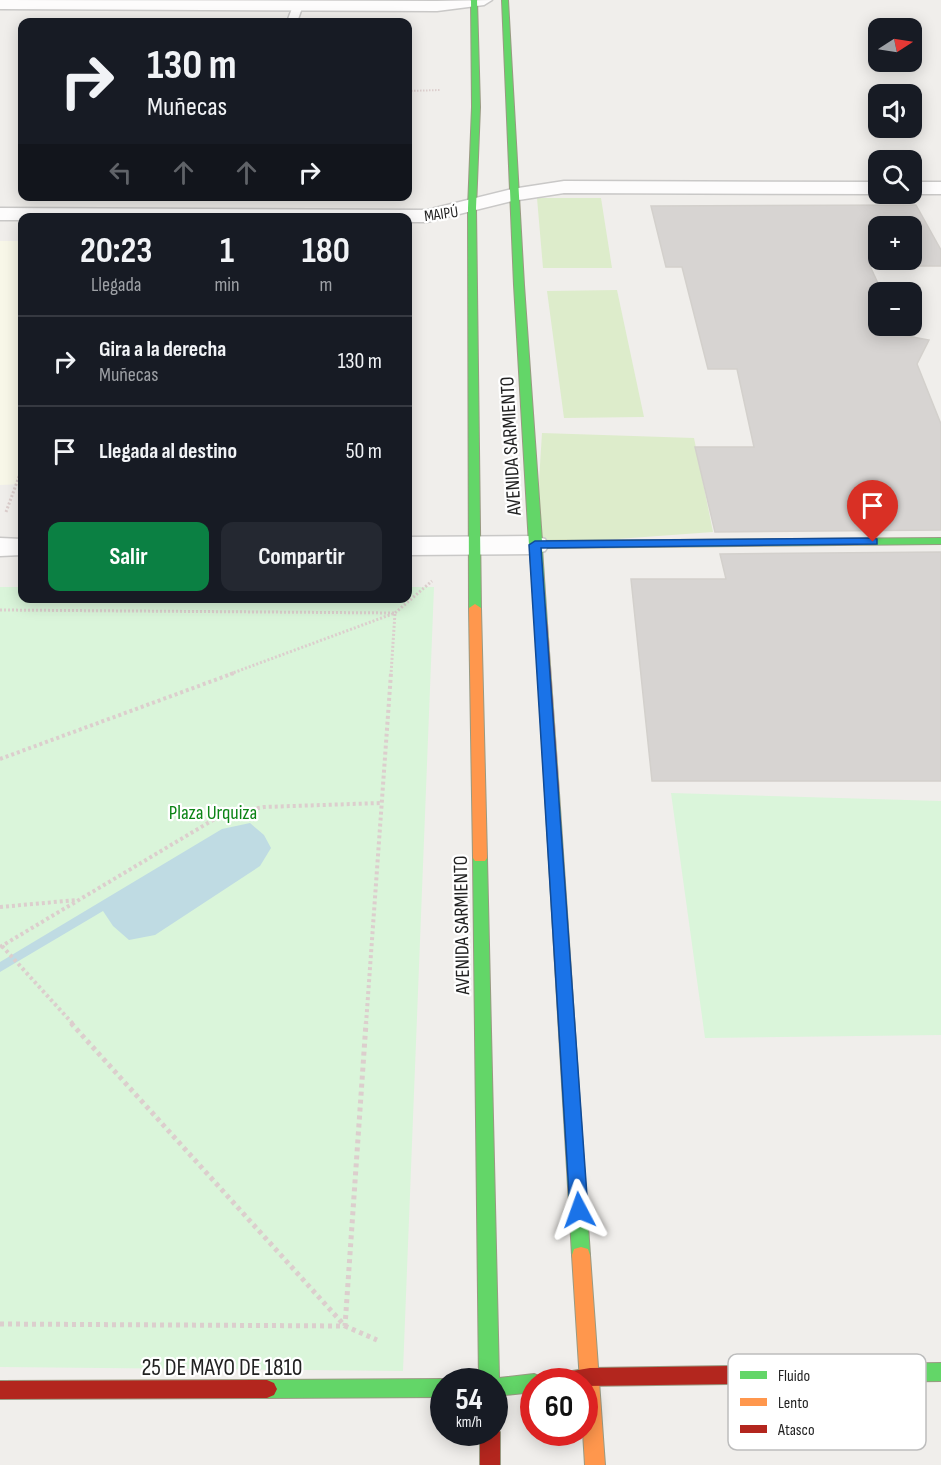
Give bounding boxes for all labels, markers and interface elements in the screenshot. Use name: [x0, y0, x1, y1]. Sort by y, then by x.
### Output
north arrow: [868, 18, 922, 72]
map controls: [868, 18, 922, 336]
text: 130 m: [147, 40, 237, 91]
icon: right: [48, 42, 126, 120]
button: sound: [868, 84, 922, 138]
text: Muñecas: [147, 91, 227, 123]
button: search: [868, 150, 922, 204]
icon: left: [104, 156, 137, 189]
icon: ahead: [167, 156, 200, 189]
icon: ahead: [230, 156, 263, 189]
icon: right: [293, 156, 326, 189]
street label: MAIPÚ: [423, 203, 459, 226]
button: +: [868, 216, 922, 270]
text: 20:23: [80, 230, 152, 273]
text: 1: [220, 230, 234, 273]
text: 180: [302, 230, 350, 273]
text: Llegada: [91, 273, 142, 297]
text: min: [215, 273, 240, 297]
text: m: [319, 273, 332, 297]
button: −: [868, 282, 922, 336]
text: Gira a la derecha: [99, 336, 226, 363]
icon: right: [48, 345, 81, 378]
text: 130 m: [338, 348, 382, 375]
text: Muñecas: [99, 363, 158, 387]
street label: AVENIDA SARMIENTO: [495, 376, 527, 517]
icon: arrive: [48, 435, 81, 468]
text: Llegada al destino: [99, 438, 237, 465]
text: 50 m: [346, 438, 382, 465]
pin: [847, 480, 898, 542]
icon: arrive: [856, 489, 889, 522]
button: Salir: [48, 522, 209, 591]
button: Compartir: [221, 522, 382, 591]
park label: Plaza Urquiza: [169, 801, 257, 825]
street label: AVENIDA SARMIENTO: [449, 855, 475, 996]
position arrow: [547, 1178, 611, 1242]
street label: 25 DE MAYO DE 1810: [141, 1353, 303, 1382]
legend: [728, 1354, 926, 1450]
text: Fluido: [778, 1367, 810, 1386]
speed limit sign: 60: [520, 1368, 598, 1446]
text: 54: [455, 1382, 483, 1418]
text: Lento: [778, 1394, 809, 1413]
text: km/h: [456, 1413, 482, 1432]
text: Atasco: [777, 1421, 815, 1440]

